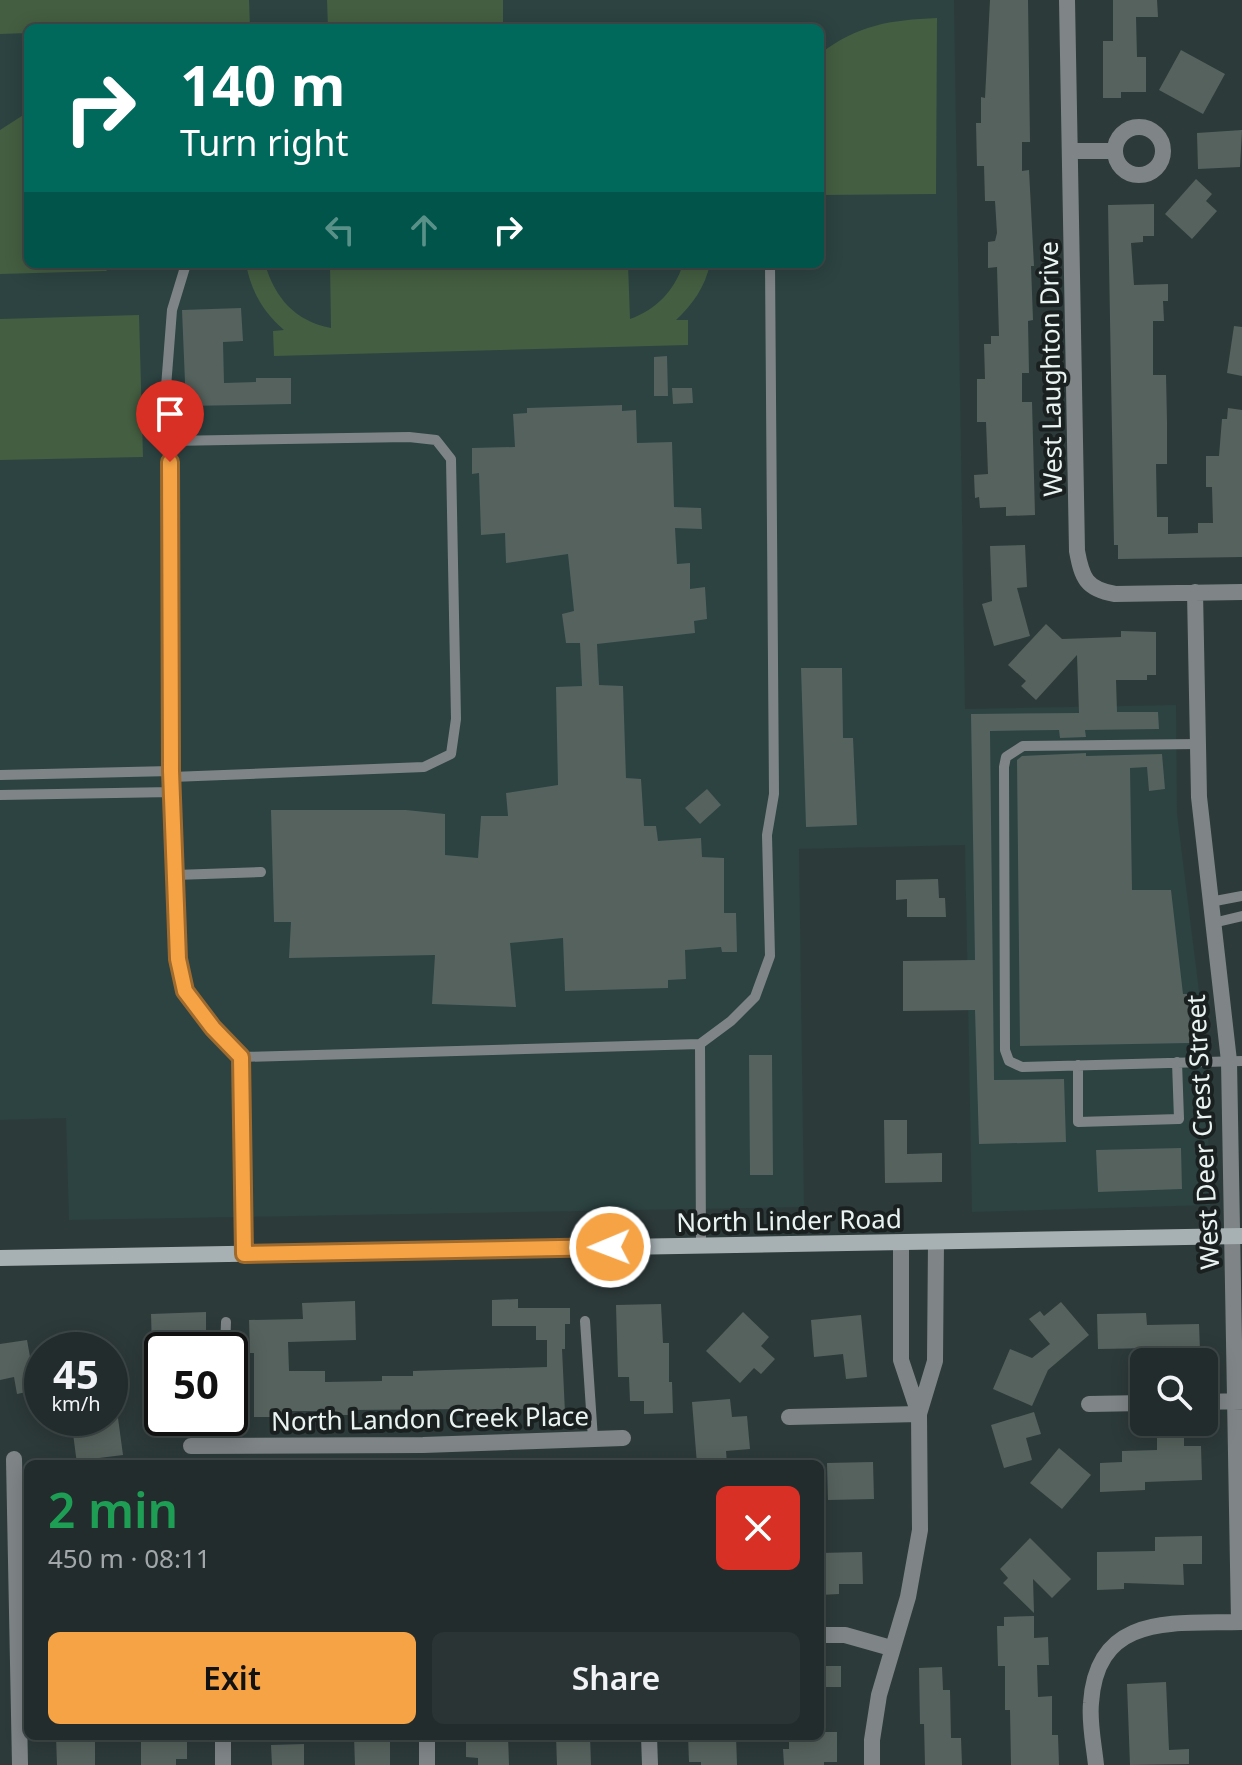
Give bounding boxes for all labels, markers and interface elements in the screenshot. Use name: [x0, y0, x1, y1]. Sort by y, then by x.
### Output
text: 140 m: [180, 46, 345, 122]
icon: right: [48, 56, 152, 160]
text: Turn right: [180, 118, 348, 167]
icon: left: [318, 208, 362, 252]
icon: ahead: [402, 208, 446, 252]
icon: right: [486, 208, 530, 252]
street label: West Laughton Drive: [1030, 241, 1070, 497]
pin: [136, 380, 204, 462]
icon: arrive: [148, 392, 192, 436]
street label: West Deer Crest Street: [1177, 994, 1227, 1270]
street label: North Linder Road: [676, 1200, 902, 1240]
position arrow: [568, 1205, 652, 1289]
speed limit sign: 50: [144, 1332, 248, 1436]
text: 45: [53, 1346, 99, 1401]
map controls: [1130, 1348, 1218, 1436]
button: search: [1130, 1348, 1218, 1436]
text: km/h: [51, 1390, 101, 1417]
street label: North Landon Creek Place: [271, 1397, 589, 1439]
text: 2 min: [48, 1477, 178, 1542]
button: close: [716, 1486, 800, 1570]
text: 450 m · 08:11: [48, 1540, 211, 1576]
button: Exit: [48, 1632, 416, 1724]
button: Share: [432, 1632, 800, 1724]

